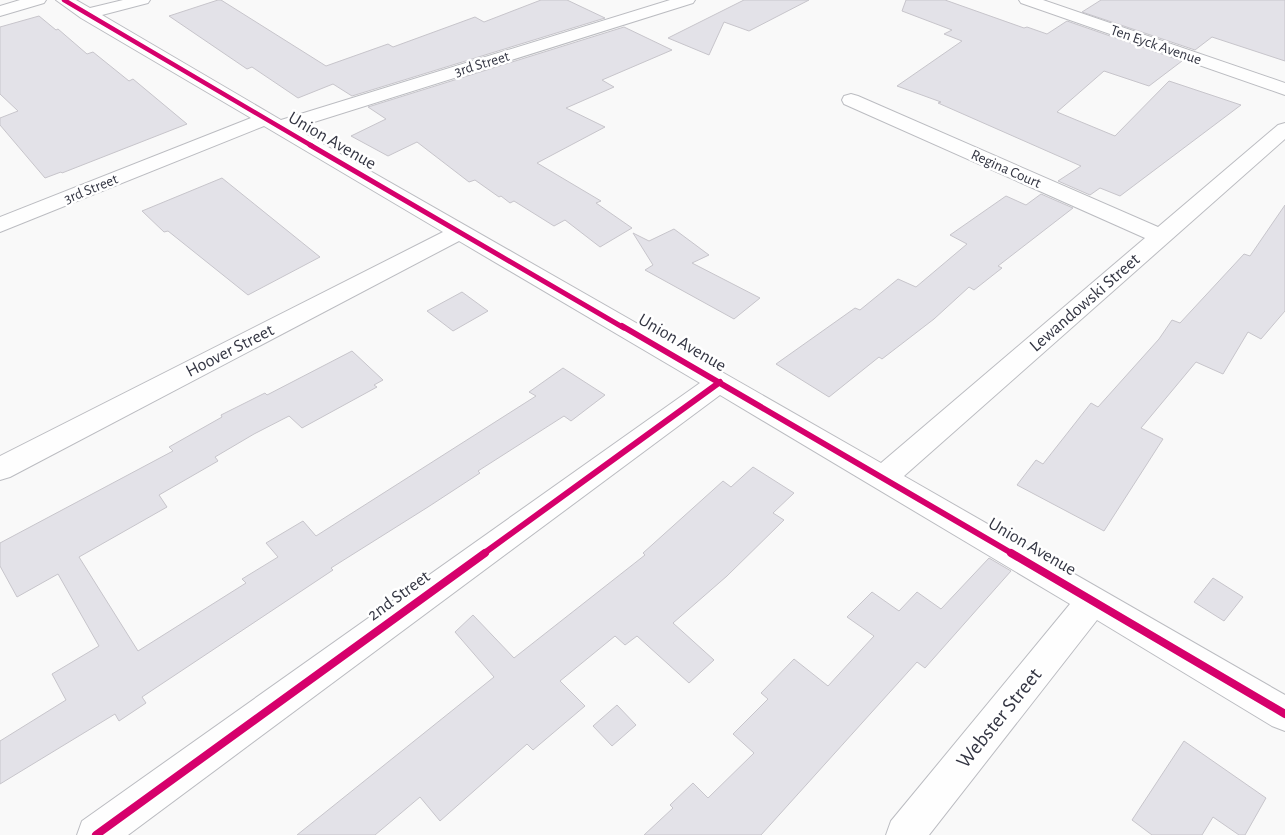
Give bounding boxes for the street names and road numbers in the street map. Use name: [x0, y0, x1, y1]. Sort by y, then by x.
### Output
street label: Ten Eyck Avenue: [1109, 22, 1204, 68]
street label: 3rd Street: [453, 48, 511, 79]
street label: Union Avenue: [285, 109, 379, 173]
street label: Regina Court: [969, 147, 1043, 191]
street label: 3rd Street: [62, 171, 120, 207]
street label: Lewandowski Street: [1026, 250, 1144, 356]
street label: Union Avenue: [635, 311, 729, 375]
street label: Hoover Street: [183, 321, 277, 381]
street label: Union Avenue: [985, 515, 1079, 579]
street label: 2nd Street: [365, 567, 434, 624]
street label: Webster Street: [953, 664, 1046, 772]

